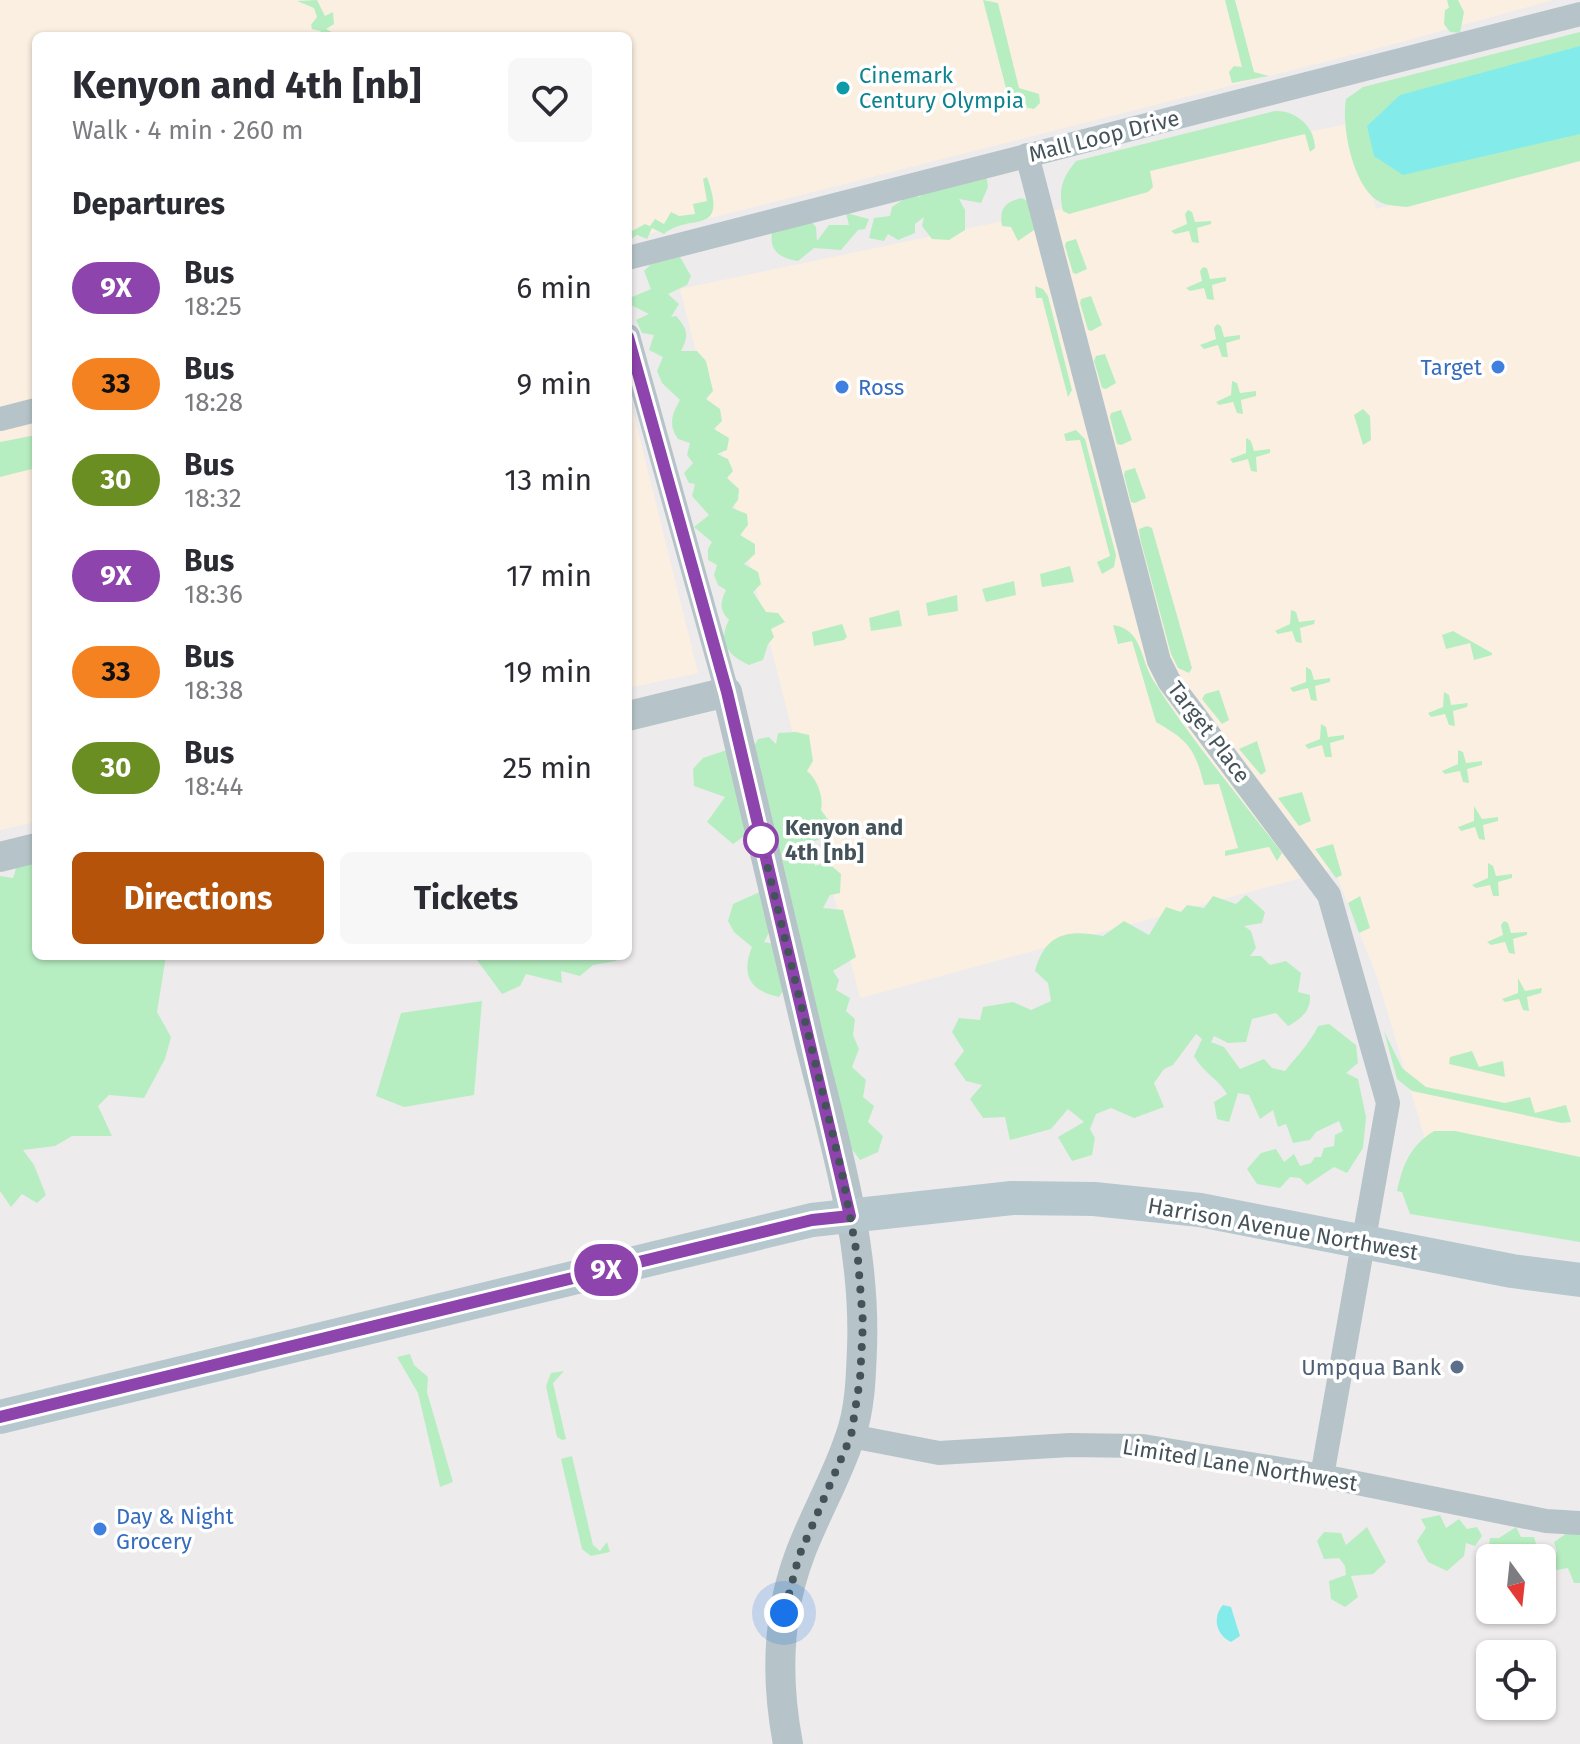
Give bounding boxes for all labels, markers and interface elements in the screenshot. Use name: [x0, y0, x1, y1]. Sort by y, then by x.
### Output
button: heart: [508, 58, 592, 142]
text: Kenyon and 4th [nb]: [72, 62, 421, 108]
place label: Cinemark Century Olympia: [859, 62, 1024, 114]
marker: Cinemark Century Olympia: [834, 79, 852, 97]
street label: Mall Loop Drive: [1026, 104, 1182, 168]
text: Walk · 4 min · 260 m: [72, 115, 304, 146]
text: Departures: [72, 186, 225, 222]
text: Bus: [184, 255, 234, 291]
text: 6 min: [516, 270, 592, 306]
text: 9X: [100, 271, 132, 304]
text: 18:25: [184, 291, 242, 322]
text: Bus: [184, 351, 234, 387]
place label: Target: [1421, 354, 1482, 381]
marker: Target: [1489, 358, 1507, 376]
text: 9 min: [517, 366, 592, 402]
text: 33: [101, 367, 131, 400]
place label: Ross: [858, 374, 904, 401]
marker: Ross: [833, 378, 851, 396]
text: 18:28: [184, 387, 243, 418]
text: Bus: [184, 447, 234, 483]
text: 13 min: [504, 462, 592, 498]
text: 30: [101, 463, 131, 496]
text: 18:32: [184, 483, 242, 514]
text: Bus: [184, 543, 234, 579]
text: 17 min: [506, 558, 592, 594]
text: 9X: [100, 559, 132, 592]
text: 18:36: [184, 579, 243, 610]
text: Bus: [184, 639, 234, 675]
text: 19 min: [504, 654, 592, 690]
text: 33: [101, 655, 131, 688]
text: 18:38: [184, 675, 243, 706]
street label: Target Place: [1162, 676, 1256, 788]
text: Bus: [184, 735, 234, 771]
text: 25 min: [502, 750, 592, 786]
text: 30: [101, 751, 131, 784]
text: 18:44: [184, 771, 243, 802]
place label: Kenyon and 4th [nb]: [785, 814, 903, 866]
marker: Kenyon and 4th [nb]: [744, 823, 778, 857]
button: Directions: [72, 852, 324, 944]
button: Tickets: [340, 852, 592, 944]
street label: Harrison Avenue Northwest: [1146, 1192, 1420, 1266]
line badge: 9X: [570, 1244, 642, 1296]
text: 9X: [590, 1253, 622, 1286]
place label: Umpqua Bank: [1301, 1354, 1442, 1381]
marker: Umpqua Bank: [1448, 1358, 1466, 1376]
street label: Limited Lane Northwest: [1121, 1433, 1359, 1497]
place label: Day & Night Grocery: [116, 1503, 234, 1555]
marker: Day & Night Grocery: [91, 1520, 109, 1538]
north arrow: [1476, 1544, 1556, 1624]
map controls: [1476, 1544, 1556, 1720]
your location: [764, 1593, 804, 1633]
button: locate: [1476, 1640, 1556, 1720]

